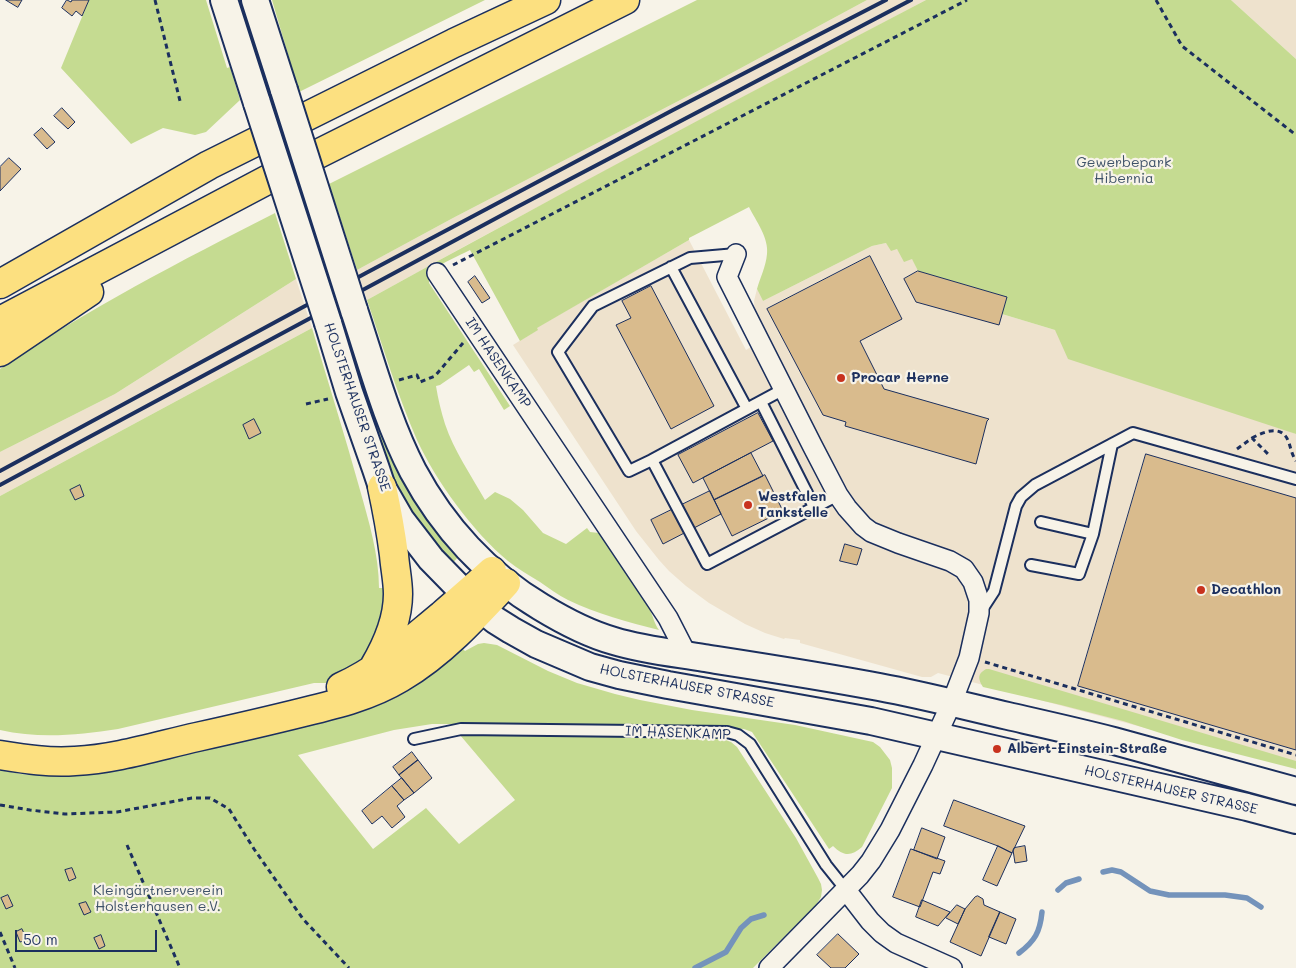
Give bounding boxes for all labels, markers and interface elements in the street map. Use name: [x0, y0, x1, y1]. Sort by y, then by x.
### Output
park label: Gewerbepark Hibernia: [1076, 155, 1172, 188]
street label: IM HASENKAMP: [462, 315, 534, 411]
street label: HOLSTERHAUSER STRASSE: [320, 320, 394, 494]
place label: Procar Herne: [851, 370, 949, 386]
marker: Procar Herne: [835, 372, 847, 384]
place label: Westfalen Tankstelle: [758, 489, 828, 522]
marker: Westfalen Tankstelle: [742, 499, 754, 511]
place label: Decathlon: [1211, 582, 1281, 598]
marker: Decathlon: [1195, 584, 1207, 596]
street label: HOLSTERHAUSER STRASSE: [598, 661, 776, 711]
street label: IM HASENKAMP: [625, 723, 731, 743]
place label: Albert-Einstein-Straße: [1007, 741, 1167, 757]
marker: Albert-Einstein-Straße: [991, 743, 1003, 755]
street label: HOLSTERHAUSER STRASSE: [1083, 762, 1259, 818]
park label: Kleingärtnerverein Holsterhausen e.V.: [93, 883, 223, 916]
scale bar: [18, 920, 160, 952]
text: 50 m: [23, 929, 58, 949]

